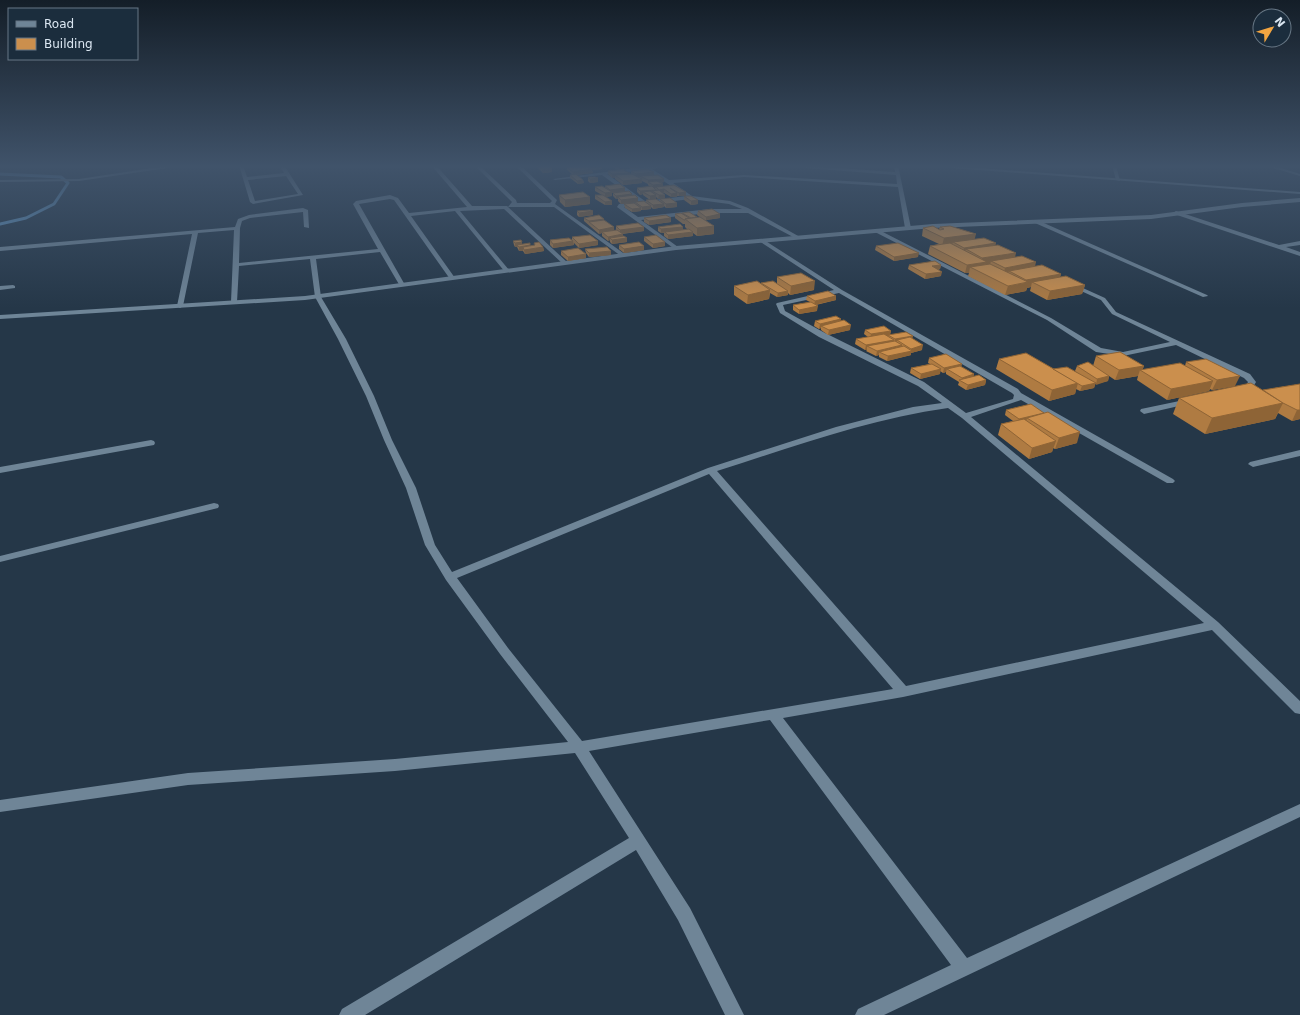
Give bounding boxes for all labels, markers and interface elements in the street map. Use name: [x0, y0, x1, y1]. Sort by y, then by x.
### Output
legend: [8, 8, 138, 60]
north arrow: [1252, 8, 1292, 48]
text: N: [1272, 15, 1287, 30]
text: Road: [44, 17, 74, 31]
text: Building: [44, 37, 93, 51]

